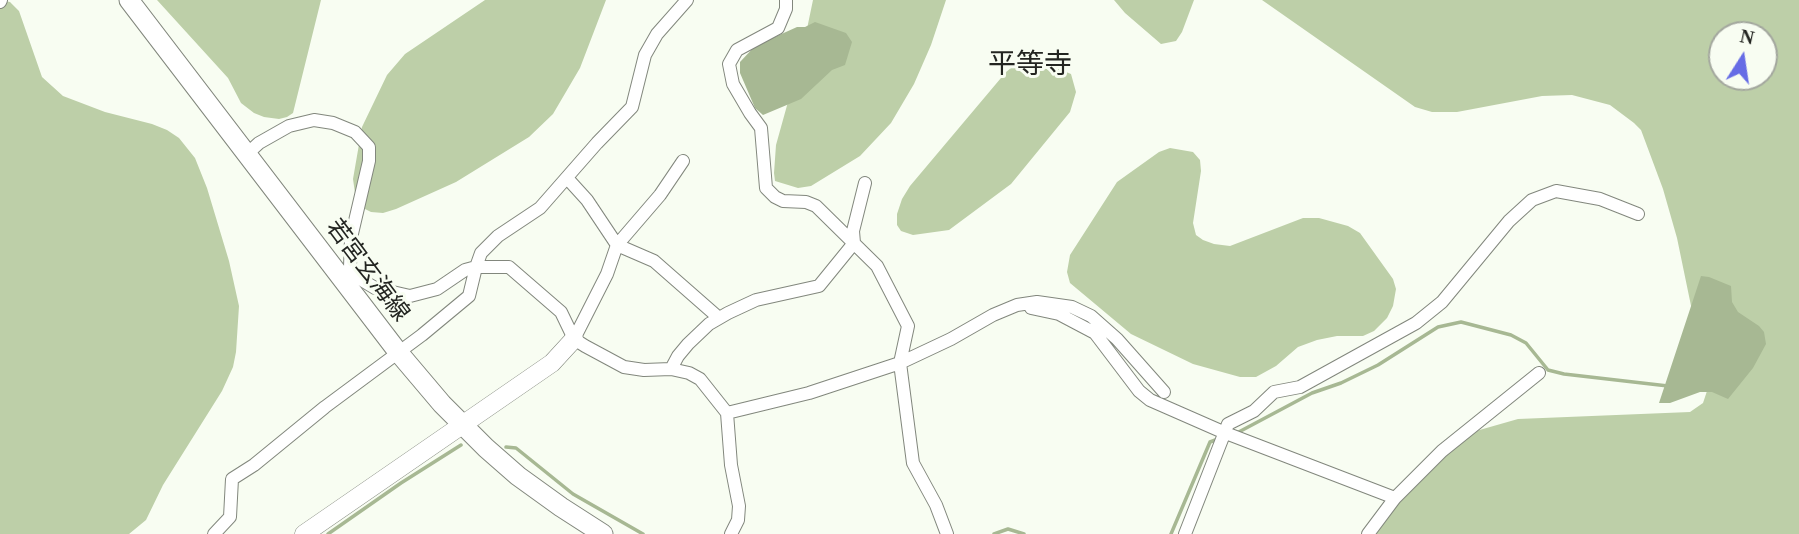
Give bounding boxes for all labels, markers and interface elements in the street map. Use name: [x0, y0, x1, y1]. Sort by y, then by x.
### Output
north arrow: [1708, 21, 1778, 91]
text: N: [1738, 25, 1756, 49]
district label: 平等寺: [988, 49, 1072, 83]
street label: 若宮玄海線: [319, 214, 415, 328]

